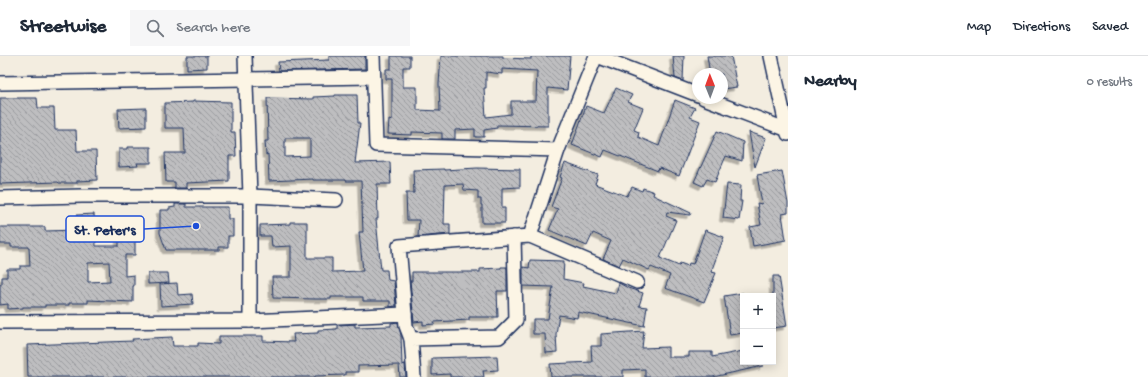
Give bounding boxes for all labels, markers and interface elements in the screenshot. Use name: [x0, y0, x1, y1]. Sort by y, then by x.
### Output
search box: [130, 10, 410, 46]
text: Streetwise: [20, 16, 106, 39]
icon: search: [144, 17, 166, 39]
text: Search here: [176, 19, 250, 37]
text: Map: [967, 19, 991, 36]
text: Directions: [1013, 19, 1070, 36]
text: Saved: [1092, 19, 1128, 36]
north arrow: [692, 68, 728, 104]
text: Nearby: [804, 72, 857, 92]
text: 0 results: [1086, 75, 1132, 90]
callout: St. Peter's: [66, 216, 144, 242]
text: St. Peter's: [74, 223, 137, 240]
map controls: [740, 293, 776, 365]
button: +: [740, 293, 776, 329]
button: −: [740, 329, 776, 365]

